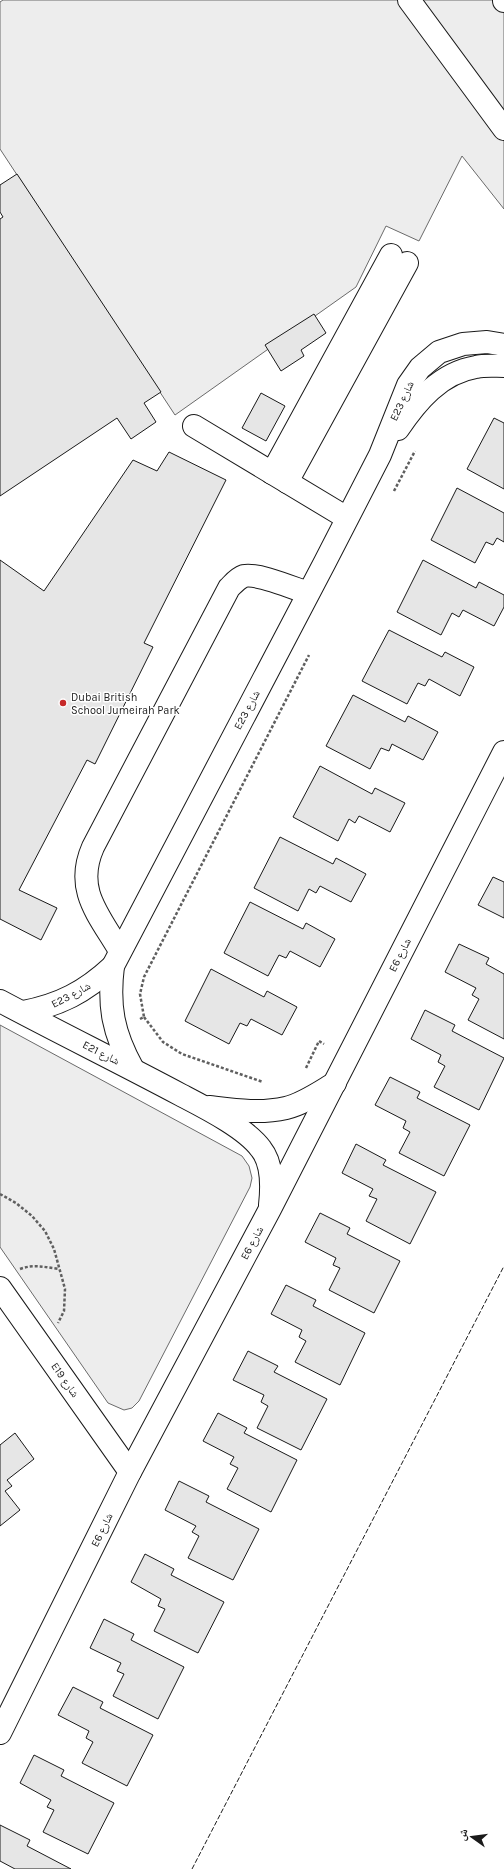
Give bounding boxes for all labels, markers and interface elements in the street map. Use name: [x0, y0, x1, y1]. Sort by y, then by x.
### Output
street label: E23 شارع: [387, 379, 417, 423]
street label: E23 شارع: [231, 688, 263, 732]
place label: Dubai British School Jumeirah Park: [71, 691, 180, 717]
marker: Dubai British School Jumeirah Park: [58, 698, 68, 708]
street label: E6 شارع: [386, 936, 414, 974]
street label: E23 شارع: [49, 979, 93, 1011]
street label: E21 شارع: [80, 1038, 122, 1068]
street label: E6 شارع: [238, 1224, 266, 1262]
street label: E19 شارع: [48, 1360, 82, 1400]
street label: E6 شارع: [88, 1511, 116, 1549]
north arrow: [452, 1817, 492, 1857]
text: ش: [455, 1827, 472, 1842]

